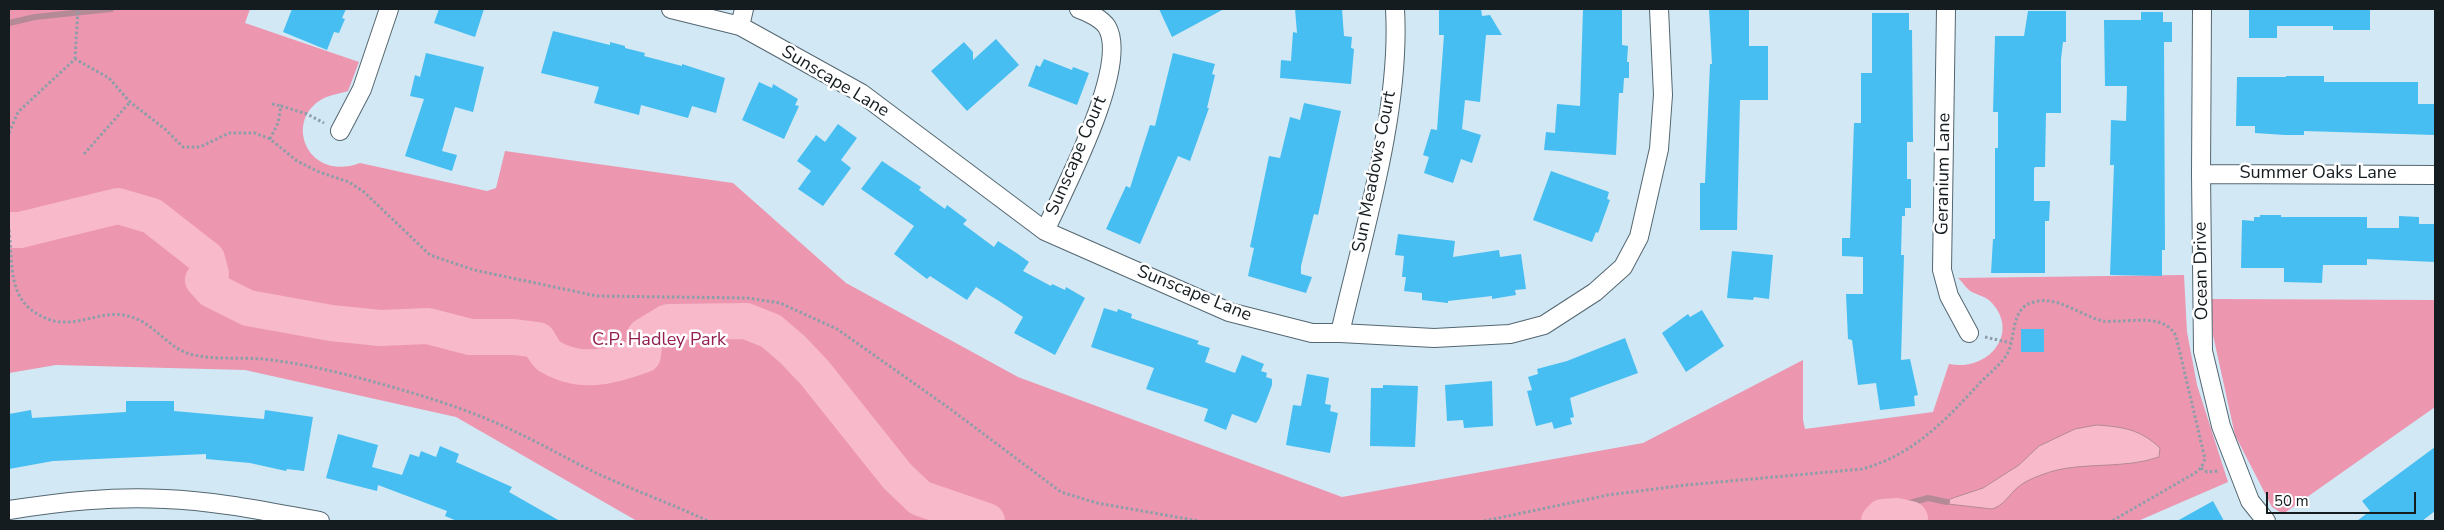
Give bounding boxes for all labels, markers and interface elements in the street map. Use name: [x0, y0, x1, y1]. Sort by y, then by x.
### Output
street label: Sunscape Lane: [777, 41, 893, 123]
street label: Sun Meadows Court: [1349, 89, 1401, 255]
street label: Sunscape Court: [1042, 93, 1112, 219]
street label: Geranium Lane: [1932, 113, 1956, 235]
street label: Summer Oaks Lane: [2239, 163, 2397, 185]
street label: Ocean Drive: [2190, 222, 2214, 320]
street label: Sunscape Lane: [1134, 261, 1254, 327]
park label: C.P. Hadley Park: [592, 330, 726, 352]
scale bar: [2269, 482, 2419, 514]
text: 50 m: [2274, 491, 2309, 511]

